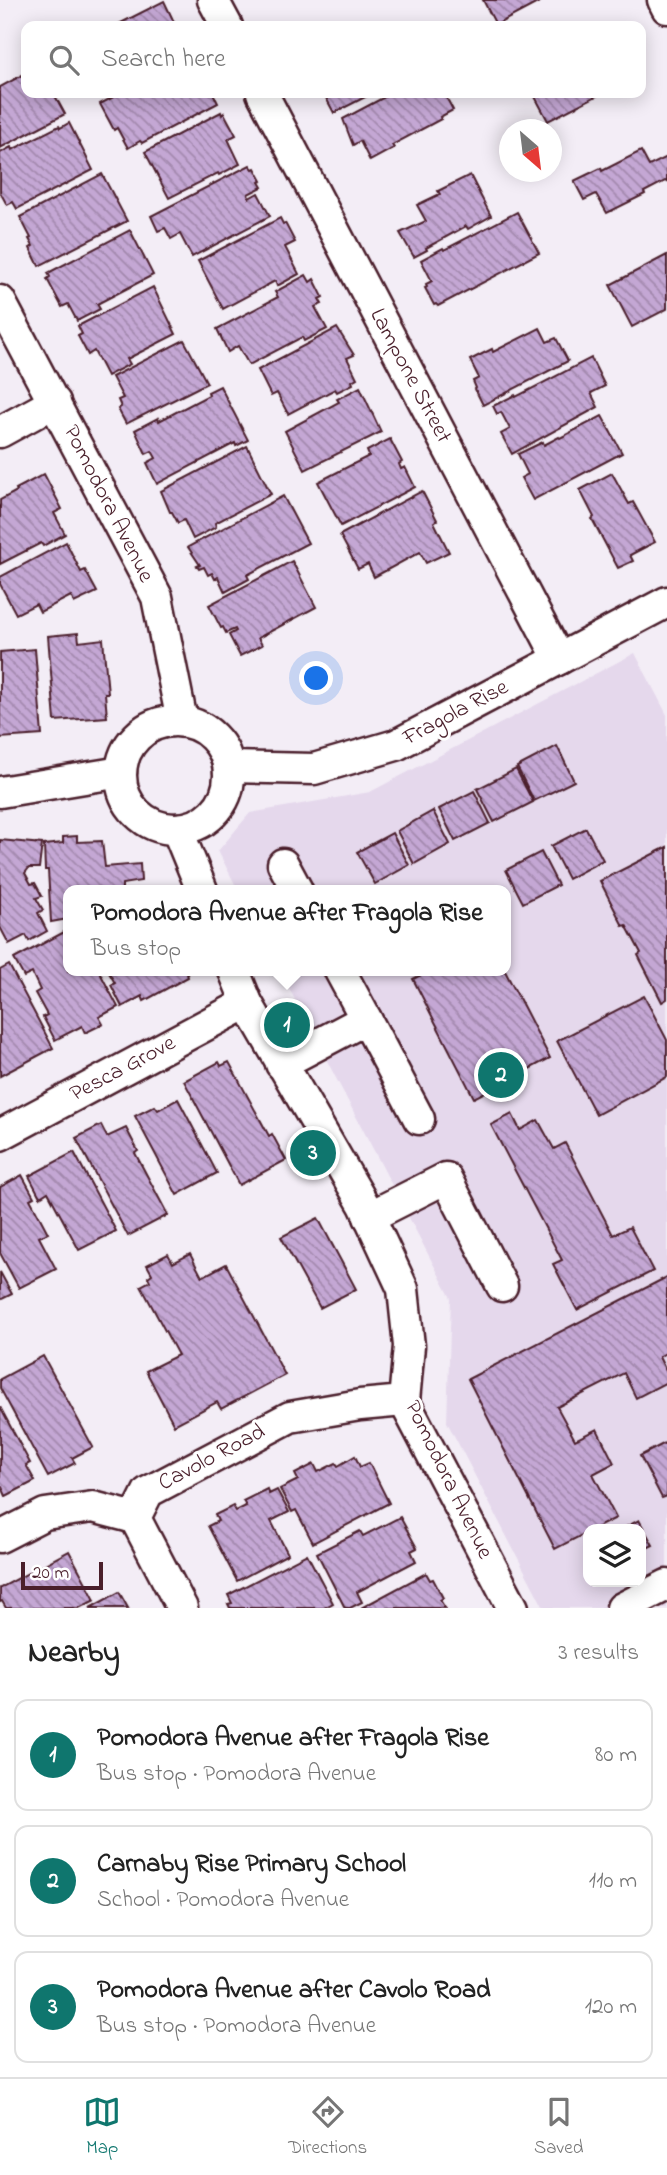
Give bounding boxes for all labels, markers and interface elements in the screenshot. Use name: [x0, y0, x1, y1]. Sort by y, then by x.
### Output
search box: [21, 21, 646, 98]
icon: search: [45, 41, 83, 79]
text: Search here: [101, 41, 226, 79]
north arrow: [499, 119, 562, 182]
street label: Lampone Street: [361, 303, 460, 450]
street label: Pomodora Avenue: [54, 420, 162, 589]
your location: [299, 661, 333, 695]
street label: Fragola Rise: [397, 671, 516, 756]
popup: [63, 885, 511, 976]
text: Pomodora Avenue after Fragola Rise: [91, 895, 483, 933]
text: Bus stop: [91, 933, 181, 966]
pin: 1: [264, 999, 310, 1051]
street label: Pesca Grove: [64, 1027, 182, 1111]
pin: 2: [478, 1049, 524, 1101]
pin: 3: [290, 1127, 336, 1179]
street label: Pomodora Avenue: [395, 1395, 501, 1565]
street label: Cavolo Road: [153, 1416, 271, 1500]
map controls: [583, 1524, 646, 1587]
button: layers: [583, 1524, 646, 1587]
scale bar: [21, 1559, 103, 1591]
text: 20 m: [32, 1560, 69, 1587]
text: Nearby: [28, 1632, 120, 1676]
text: 3 results: [558, 1637, 639, 1670]
text: Pomodora Avenue after Fragola Rise: [97, 1720, 489, 1758]
text: 1: [49, 1739, 57, 1772]
text: 80 m: [595, 1739, 637, 1772]
text: Bus stop · Pomodora Avenue: [97, 1758, 376, 1791]
text: Carnaby Rise Primary School: [97, 1846, 406, 1884]
text: 2: [47, 1865, 59, 1898]
text: 110 m: [589, 1865, 637, 1898]
text: School · Pomodora Avenue: [97, 1884, 349, 1917]
text: Pomodora Avenue after Cavolo Road: [97, 1972, 491, 2010]
text: 3: [48, 1991, 58, 2024]
text: 120 m: [585, 1991, 637, 2024]
text: Bus stop · Pomodora Avenue: [97, 2010, 376, 2043]
tab: Map: [83, 2093, 121, 2162]
tab: Directions: [288, 2093, 367, 2162]
tab: Saved: [534, 2093, 584, 2162]

